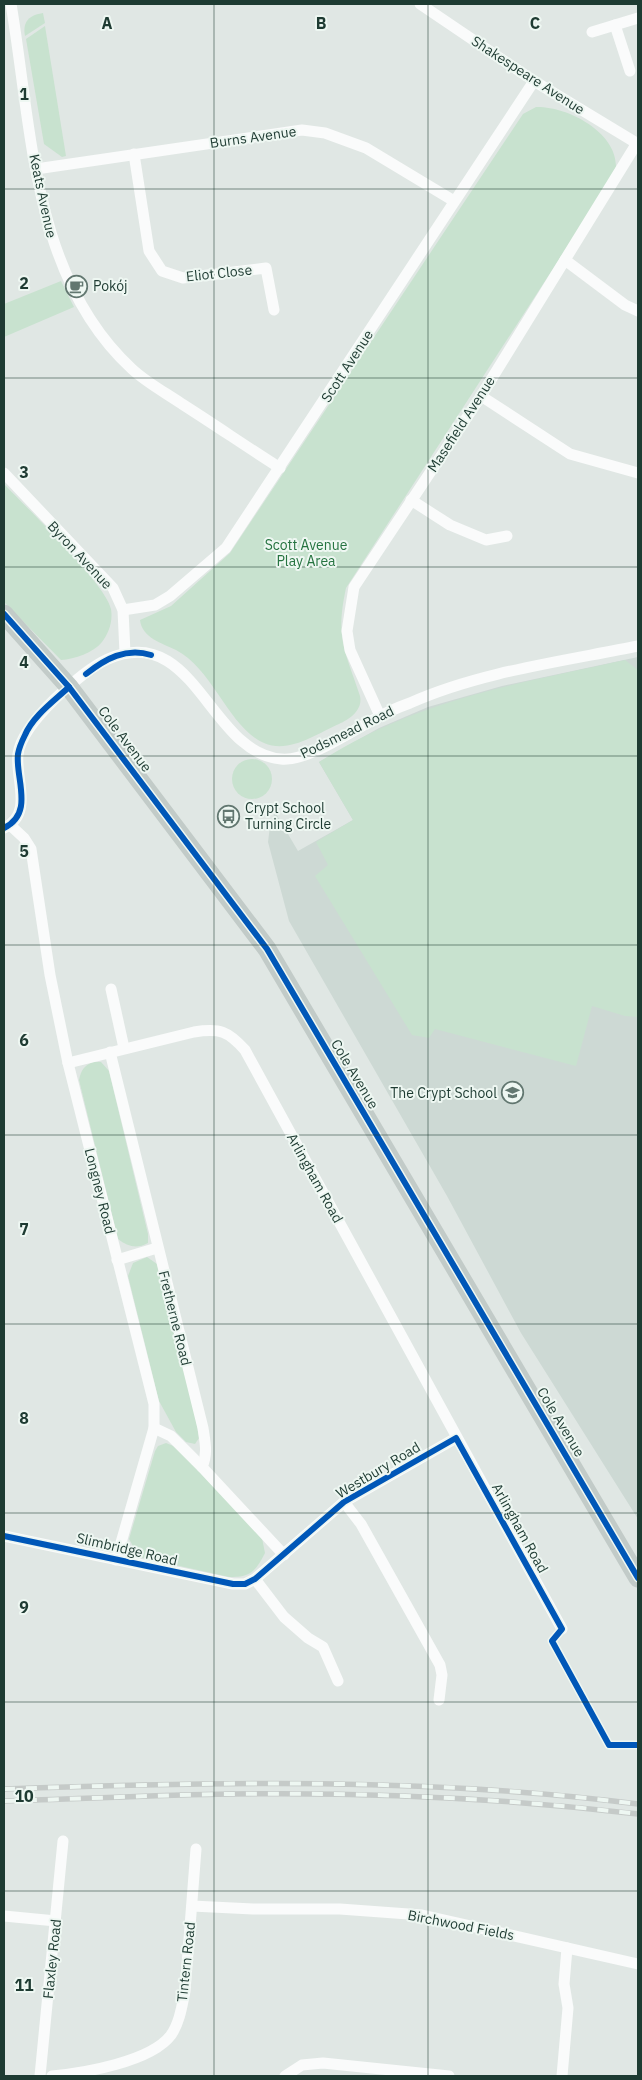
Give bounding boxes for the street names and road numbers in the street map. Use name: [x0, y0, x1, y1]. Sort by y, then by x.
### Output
street label: Shakespeare Avenue: [468, 32, 588, 118]
street label: Burns Avenue: [209, 122, 298, 152]
street label: Keats Avenue: [25, 152, 61, 240]
street label: Eliot Close: [185, 261, 253, 285]
street label: Scott Avenue: [317, 326, 377, 406]
street label: Masefield Avenue: [423, 372, 499, 475]
street label: Byron Avenue: [44, 517, 116, 593]
street label: Cole Avenue: [94, 702, 156, 776]
street label: Podsmead Road: [297, 702, 397, 762]
street label: Cole Avenue: [327, 1036, 383, 1112]
street label: Arlingham Road: [283, 1130, 347, 1226]
street label: Longney Road: [81, 1146, 119, 1236]
street label: Fretherne Road: [155, 1269, 195, 1367]
street label: Cole Avenue: [533, 1384, 589, 1460]
street label: Westbury Road: [332, 1438, 424, 1502]
street label: Arlingham Road: [488, 1480, 552, 1576]
street label: Slimbridge Road: [75, 1529, 179, 1569]
street label: Birchwood Fields: [406, 1906, 516, 1944]
street label: Flaxley Road: [39, 1918, 65, 2000]
street label: Tintern Road: [173, 1921, 199, 2003]

